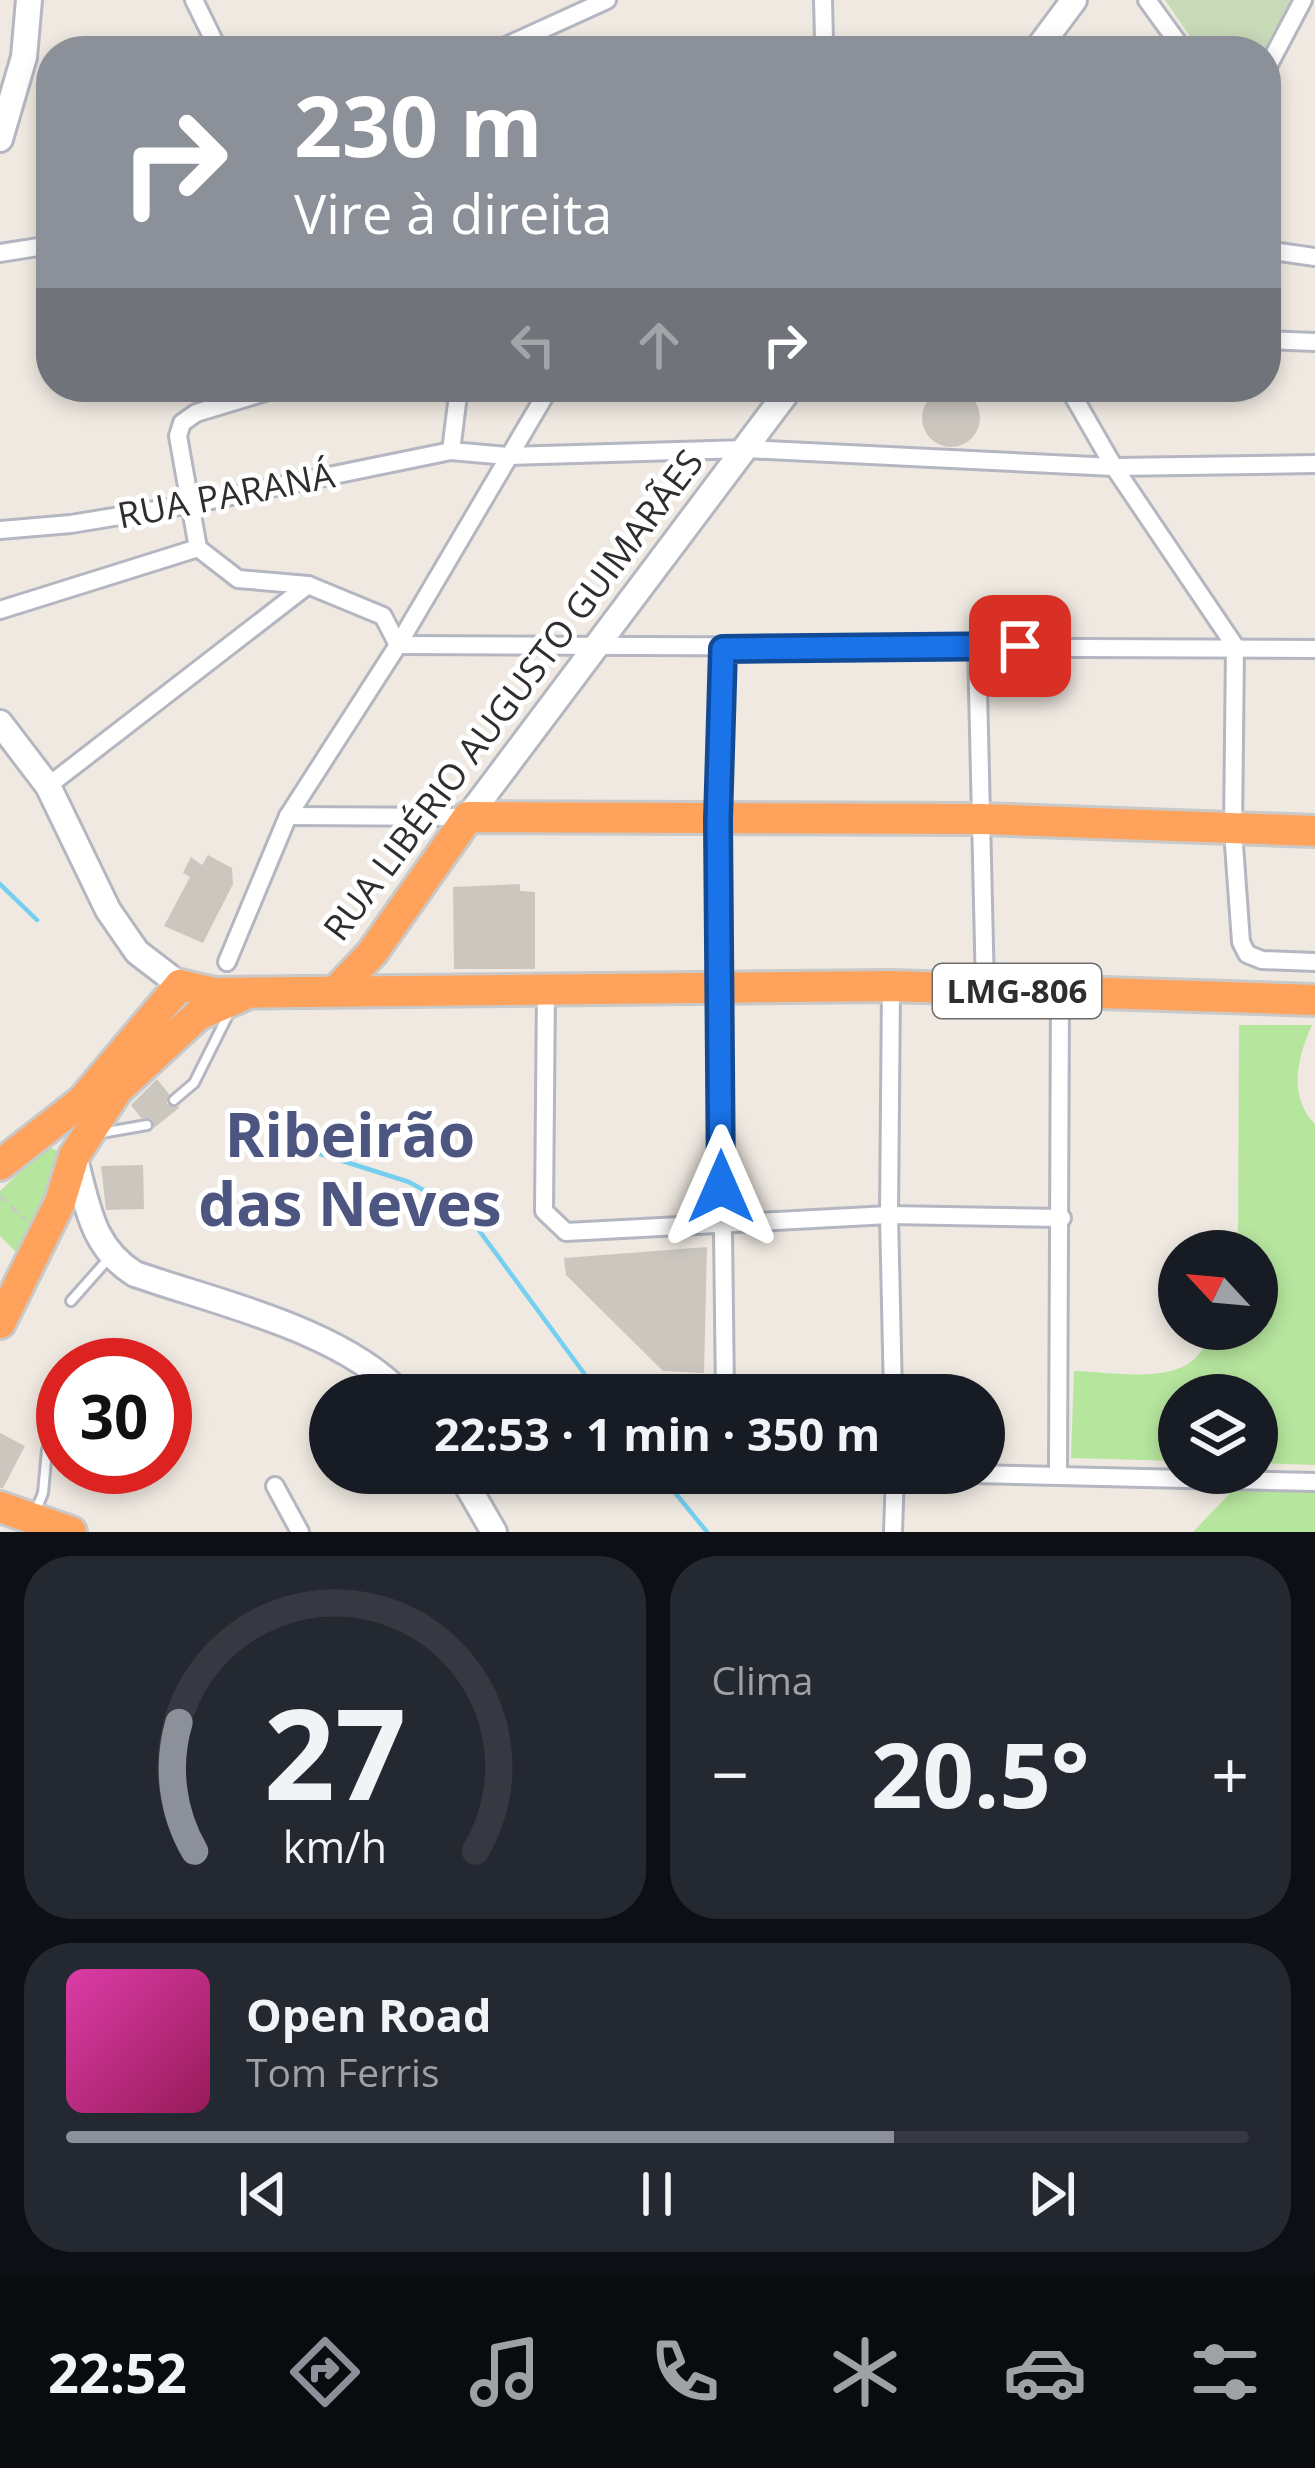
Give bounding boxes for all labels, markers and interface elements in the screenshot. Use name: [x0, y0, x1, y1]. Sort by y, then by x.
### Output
text: 230 m: [294, 67, 542, 182]
icon: right: [96, 84, 252, 240]
text: Vire à direita: [294, 176, 612, 250]
icon: left: [500, 312, 566, 378]
icon: ahead: [626, 312, 692, 378]
icon: right: [752, 312, 818, 378]
street label: RUA LIBÉRIO AUGUSTO GUIMARÃES: [312, 439, 714, 950]
street label: RUA PARANÁ: [113, 449, 339, 540]
pin: [969, 595, 1071, 697]
icon: arrive: [987, 613, 1053, 679]
road number: LMG-806: [933, 964, 1101, 1018]
district label: Ribeirão das Neves: [198, 1093, 502, 1244]
position arrow: [658, 1124, 784, 1250]
north arrow: [1158, 1230, 1278, 1350]
map controls: [1158, 1230, 1278, 1494]
speed limit sign: 30: [36, 1338, 192, 1494]
button: layers: [1158, 1374, 1278, 1494]
text: 22:53 · 1 min · 350 m: [434, 1403, 880, 1464]
text: Clima: [712, 1653, 814, 1706]
text: 27: [263, 1667, 406, 1837]
text: 20.5°: [871, 1712, 1090, 1834]
text: −: [712, 1728, 749, 1818]
text: +: [1211, 1728, 1249, 1818]
text: km/h: [283, 1816, 387, 1875]
text: Open Road: [246, 1984, 491, 2045]
text: Tom Ferris: [246, 2045, 440, 2098]
icon: previous: [230, 2161, 296, 2227]
icon: pause: [624, 2161, 690, 2227]
icon: next: [1019, 2161, 1085, 2227]
icon: directions: [283, 2330, 367, 2414]
icon: music: [463, 2330, 547, 2414]
icon: phone: [643, 2330, 727, 2414]
icon: climate: [823, 2330, 907, 2414]
icon: car: [1003, 2330, 1087, 2414]
icon: filters: [1183, 2330, 1267, 2414]
text: 22:52: [48, 2335, 187, 2409]

